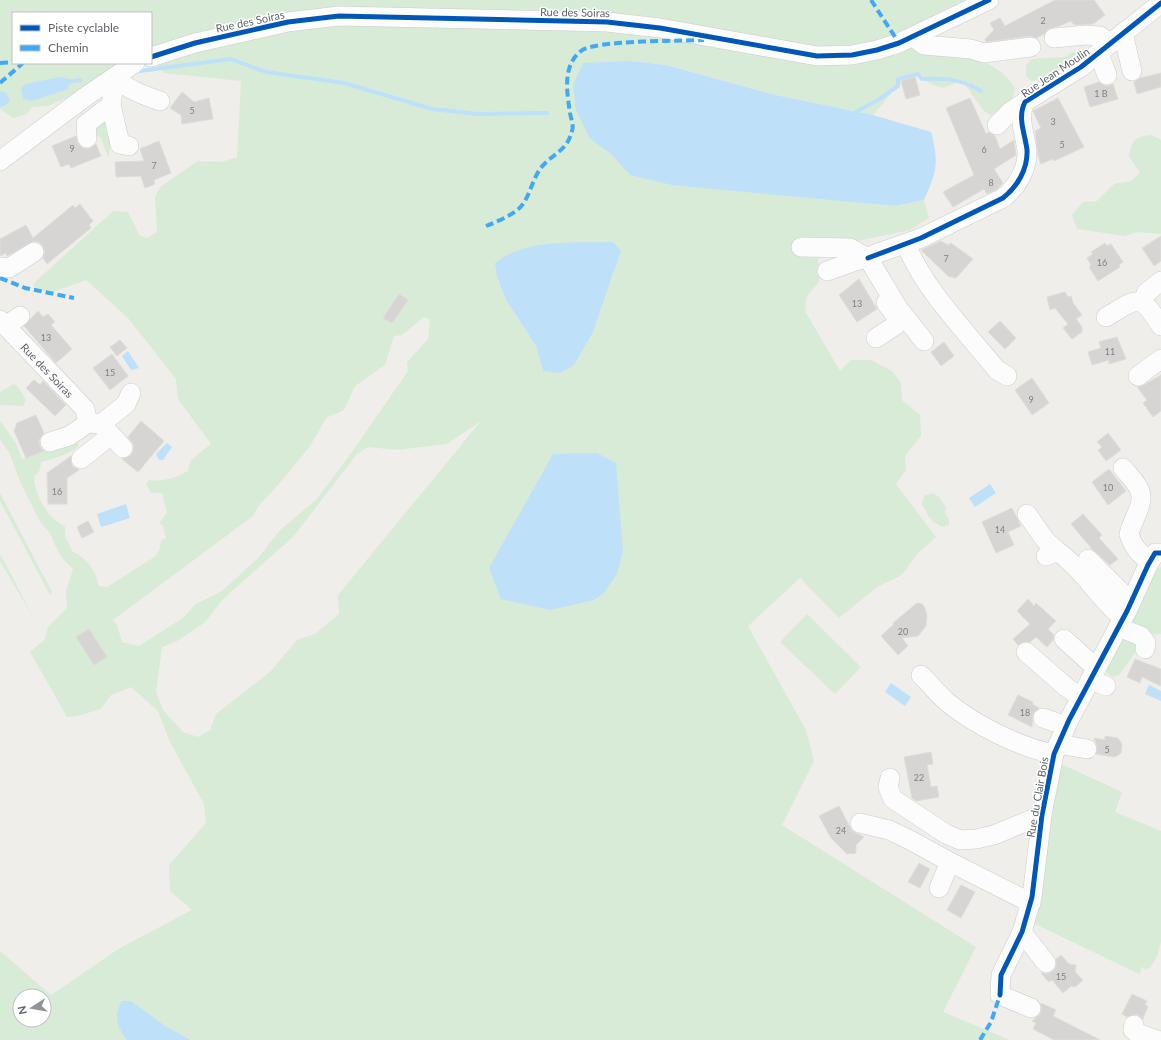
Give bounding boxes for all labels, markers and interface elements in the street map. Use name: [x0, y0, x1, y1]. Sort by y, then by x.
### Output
street label: Rue des Soiras: [540, 5, 610, 19]
street label: Rue des Soiras: [214, 7, 286, 35]
legend: [12, 12, 152, 64]
house number: 2: [1040, 15, 1046, 26]
text: Piste cyclable: [48, 20, 119, 35]
text: Chemin: [48, 40, 89, 55]
street label: Rue Jean Moulin: [1018, 44, 1092, 100]
house number: 1 B: [1094, 88, 1108, 99]
house number: 5: [189, 105, 195, 116]
house number: 3: [1050, 116, 1056, 127]
house number: 5: [1059, 139, 1065, 150]
house number: 9: [69, 143, 75, 154]
house number: 6: [981, 144, 987, 155]
house number: 7: [151, 160, 157, 171]
house number: 8: [988, 177, 994, 188]
house number: 7: [943, 253, 949, 264]
house number: 16: [1097, 257, 1107, 268]
house number: 13: [852, 298, 862, 309]
house number: 13: [41, 332, 51, 343]
street label: Rue des Soiras: [19, 340, 77, 400]
house number: 11: [1105, 346, 1115, 357]
house number: 15: [105, 367, 115, 378]
house number: 9: [1028, 394, 1034, 405]
house number: 10: [1103, 482, 1113, 493]
house number: 16: [52, 486, 62, 497]
house number: 14: [995, 524, 1005, 535]
house number: 20: [898, 626, 908, 637]
house number: 18: [1020, 707, 1030, 718]
house number: 5: [1104, 744, 1110, 755]
street label: Rue du Clair Bois: [1023, 755, 1051, 838]
house number: 22: [914, 772, 924, 783]
house number: 24: [836, 825, 846, 836]
house number: 15: [1056, 971, 1066, 982]
north arrow: [12, 988, 52, 1028]
text: N: [14, 1005, 29, 1016]

